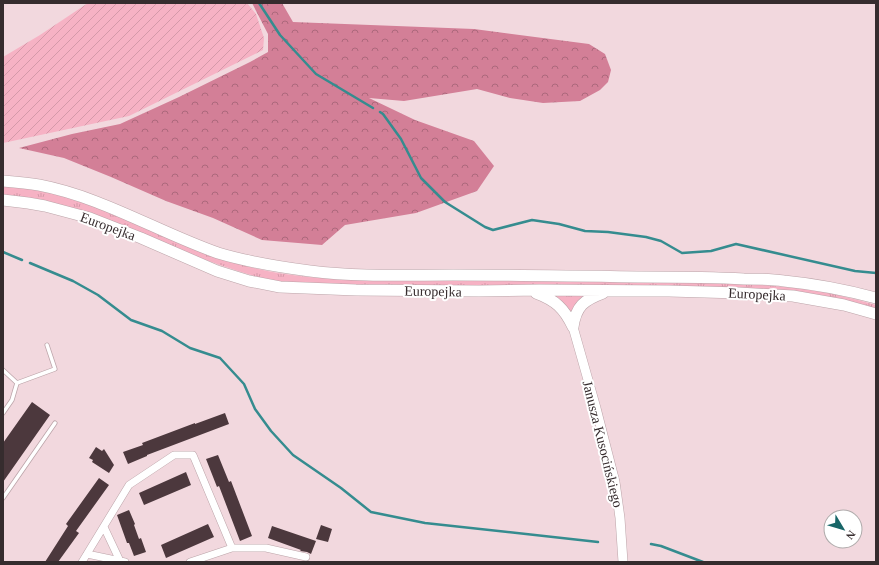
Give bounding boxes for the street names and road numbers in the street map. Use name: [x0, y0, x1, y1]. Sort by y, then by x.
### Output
street label: Europejka: [78, 210, 138, 244]
street label: Europejka: [404, 283, 463, 300]
street label: Europejka: [728, 286, 787, 304]
street label: Janusza Kusocińskiego: [579, 379, 626, 509]

